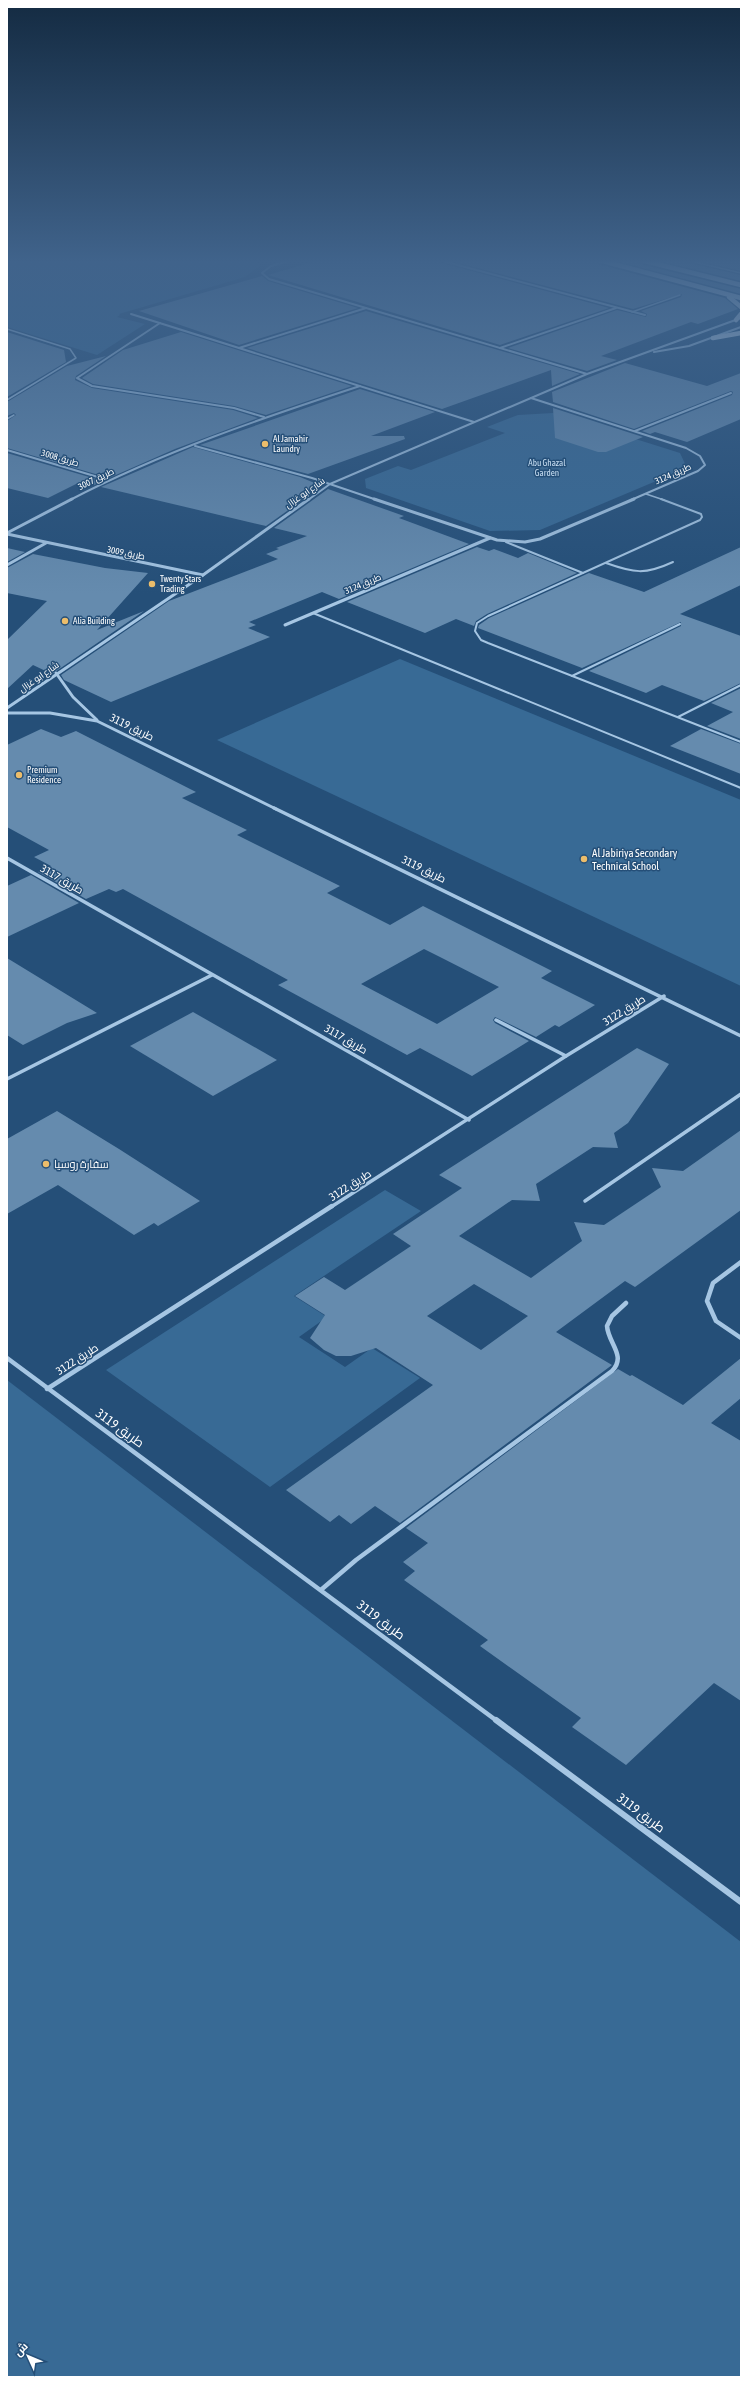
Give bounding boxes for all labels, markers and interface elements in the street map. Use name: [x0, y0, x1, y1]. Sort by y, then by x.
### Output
place label: Al Jamahir Laundry: [273, 434, 308, 454]
marker: Al Jamahir Laundry: [260, 439, 270, 449]
street label: طريق 3008: [40, 448, 80, 469]
park label: Abu Ghazal Garden: [528, 458, 566, 478]
street label: طريق 3124: [653, 461, 693, 487]
street label: طريق 3007: [76, 466, 116, 493]
street label: شارع ابو غزال: [283, 476, 327, 511]
street label: طريق 3009: [106, 544, 146, 563]
street label: طريق 3124: [343, 572, 383, 597]
place label: Twenty Stars Trading: [160, 574, 201, 594]
marker: Twenty Stars Trading: [147, 579, 157, 589]
marker: Alia Building: [60, 616, 70, 626]
place label: Alia Building: [73, 616, 115, 626]
street label: شارع ابو غزال: [17, 660, 61, 695]
street label: طريق 3119: [108, 711, 156, 744]
place label: Premium Residence: [27, 765, 61, 785]
marker: Premium Residence: [14, 770, 24, 780]
place label: Al Jabiriya Secondary Technical School: [592, 847, 678, 872]
street label: طريق 3119: [400, 853, 448, 886]
marker: Al Jabiriya Secondary Technical School: [579, 854, 589, 864]
street label: طريق 3117: [38, 862, 86, 897]
street label: طريق 3122: [601, 992, 648, 1028]
street label: طريق 3117: [322, 1022, 370, 1057]
place label: سفارة روسيا: [54, 1158, 109, 1171]
marker: سفارة روسيا: [41, 1159, 51, 1169]
street label: طريق 3122: [327, 1167, 374, 1204]
street label: طريق 3122: [54, 1341, 101, 1378]
street label: طريق 3119: [93, 1405, 147, 1451]
street label: طريق 3119: [354, 1597, 408, 1643]
street label: طريق 3119: [614, 1790, 668, 1836]
north arrow: [8, 2336, 48, 2376]
text: ش: [12, 2340, 31, 2359]

